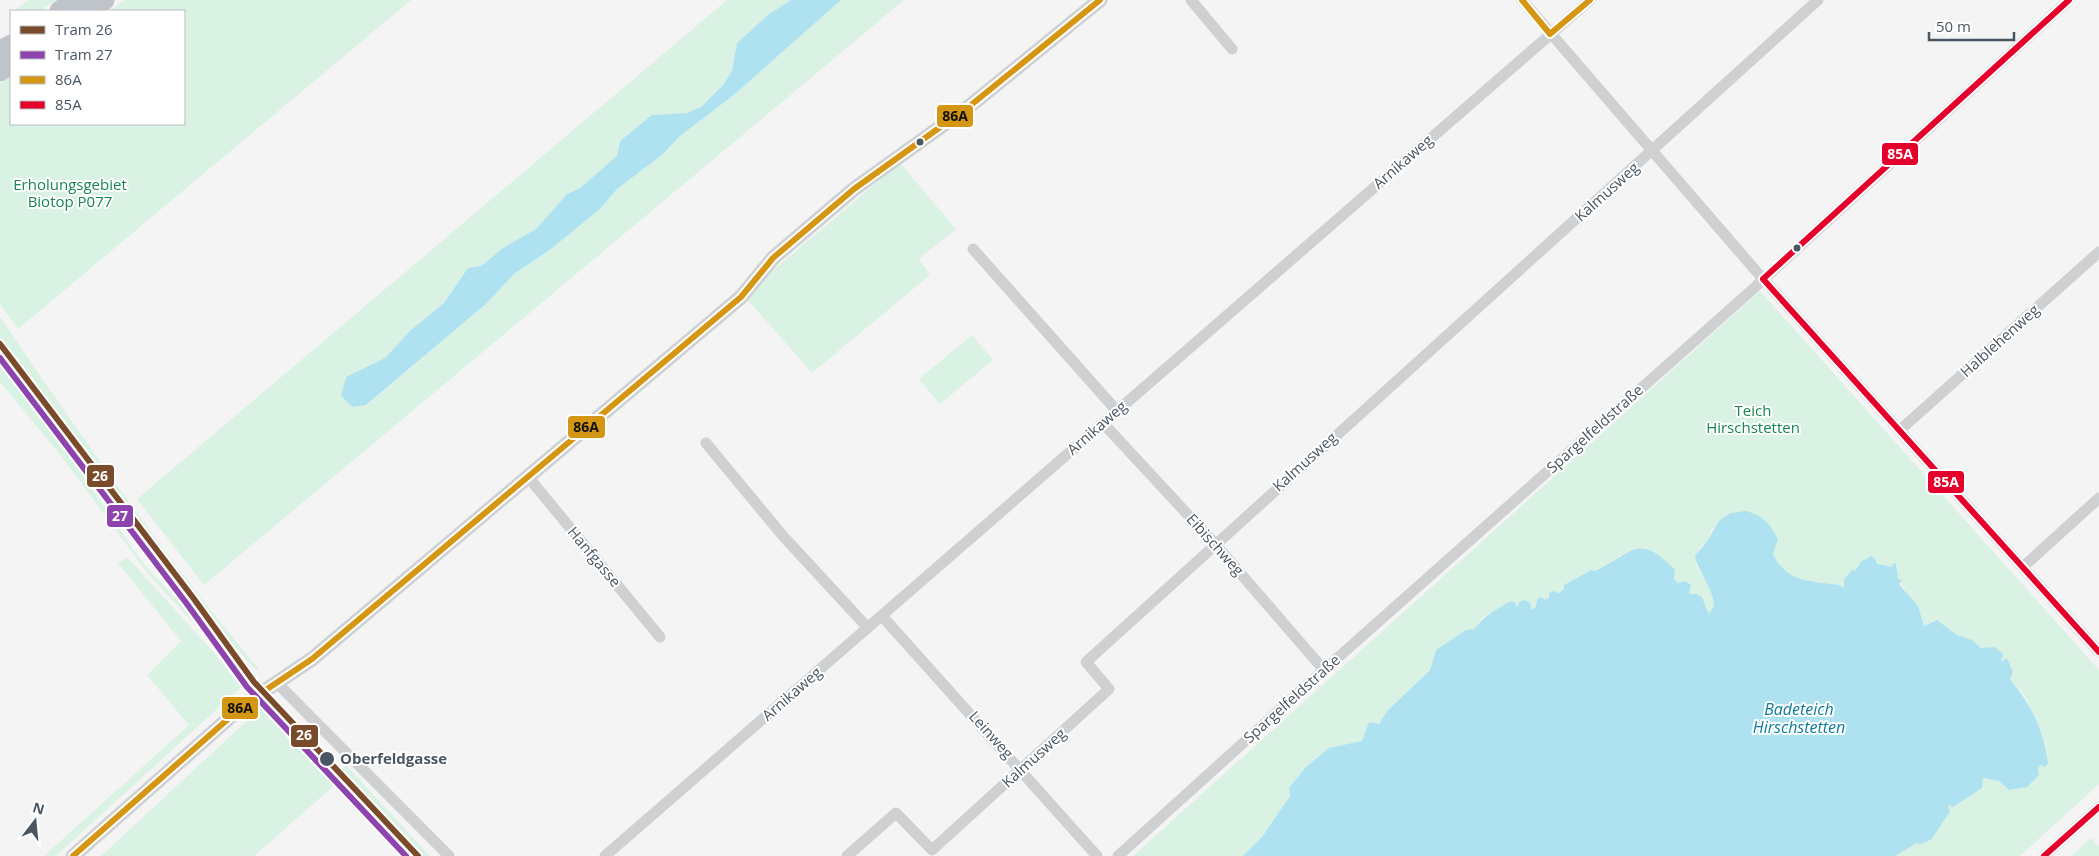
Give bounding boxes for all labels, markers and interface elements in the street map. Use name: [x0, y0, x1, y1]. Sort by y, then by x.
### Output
legend: [10, 10, 185, 125]
scale bar: [1929, 10, 2014, 42]
text: 50 m: [1936, 16, 1971, 36]
text: Tram 26: [55, 19, 113, 39]
text: Tram 27: [55, 44, 113, 64]
text: 86A: [55, 69, 82, 89]
text: 85A: [55, 94, 82, 114]
line badge: 86A: [936, 104, 974, 128]
text: 86A: [942, 106, 968, 125]
street label: Arnikaweg: [1368, 130, 1436, 193]
unlabelled marker: [915, 137, 925, 147]
line badge: 85A: [1881, 142, 1919, 166]
text: 85A: [1887, 144, 1913, 163]
street label: Kalmusweg: [1570, 157, 1643, 225]
park label: Erholungsgebiet Biotop P077: [13, 174, 127, 211]
unlabelled marker: [1792, 243, 1802, 253]
street label: Halblehenweg: [1956, 300, 2043, 381]
street label: Spargelfeldstraße: [1542, 380, 1647, 477]
street label: Arnikaweg: [1062, 396, 1130, 459]
park label: Teich Hirschstetten: [1706, 400, 1800, 437]
line badge: 86A: [567, 415, 606, 439]
text: 86A: [573, 417, 599, 436]
street label: Kalmusweg: [1268, 427, 1341, 495]
line badge: 26: [86, 464, 115, 488]
text: 26: [92, 466, 108, 485]
line badge: 85A: [1927, 470, 1965, 494]
text: 85A: [1933, 472, 1959, 491]
line badge: 27: [106, 504, 134, 528]
text: 27: [112, 506, 128, 525]
street label: Eibischweg: [1183, 509, 1249, 580]
street label: Hanfgasse: [564, 522, 626, 591]
street label: Spargelfeldstraße: [1239, 650, 1344, 747]
street label: Arnikaweg: [757, 662, 825, 725]
line badge: 86A: [221, 696, 259, 720]
text: 86A: [227, 698, 253, 717]
water label: Badeteich Hirschstetten: [1753, 698, 1845, 738]
street label: Leinweg: [965, 706, 1018, 762]
street label: Kalmusweg: [997, 723, 1070, 791]
line badge: 26: [290, 724, 319, 748]
text: 26: [296, 725, 312, 744]
place label: Oberfeldgasse: [340, 748, 447, 768]
marker: Oberfeldgasse: [318, 750, 336, 768]
north arrow: [10, 796, 60, 846]
text: N: [31, 797, 47, 819]

